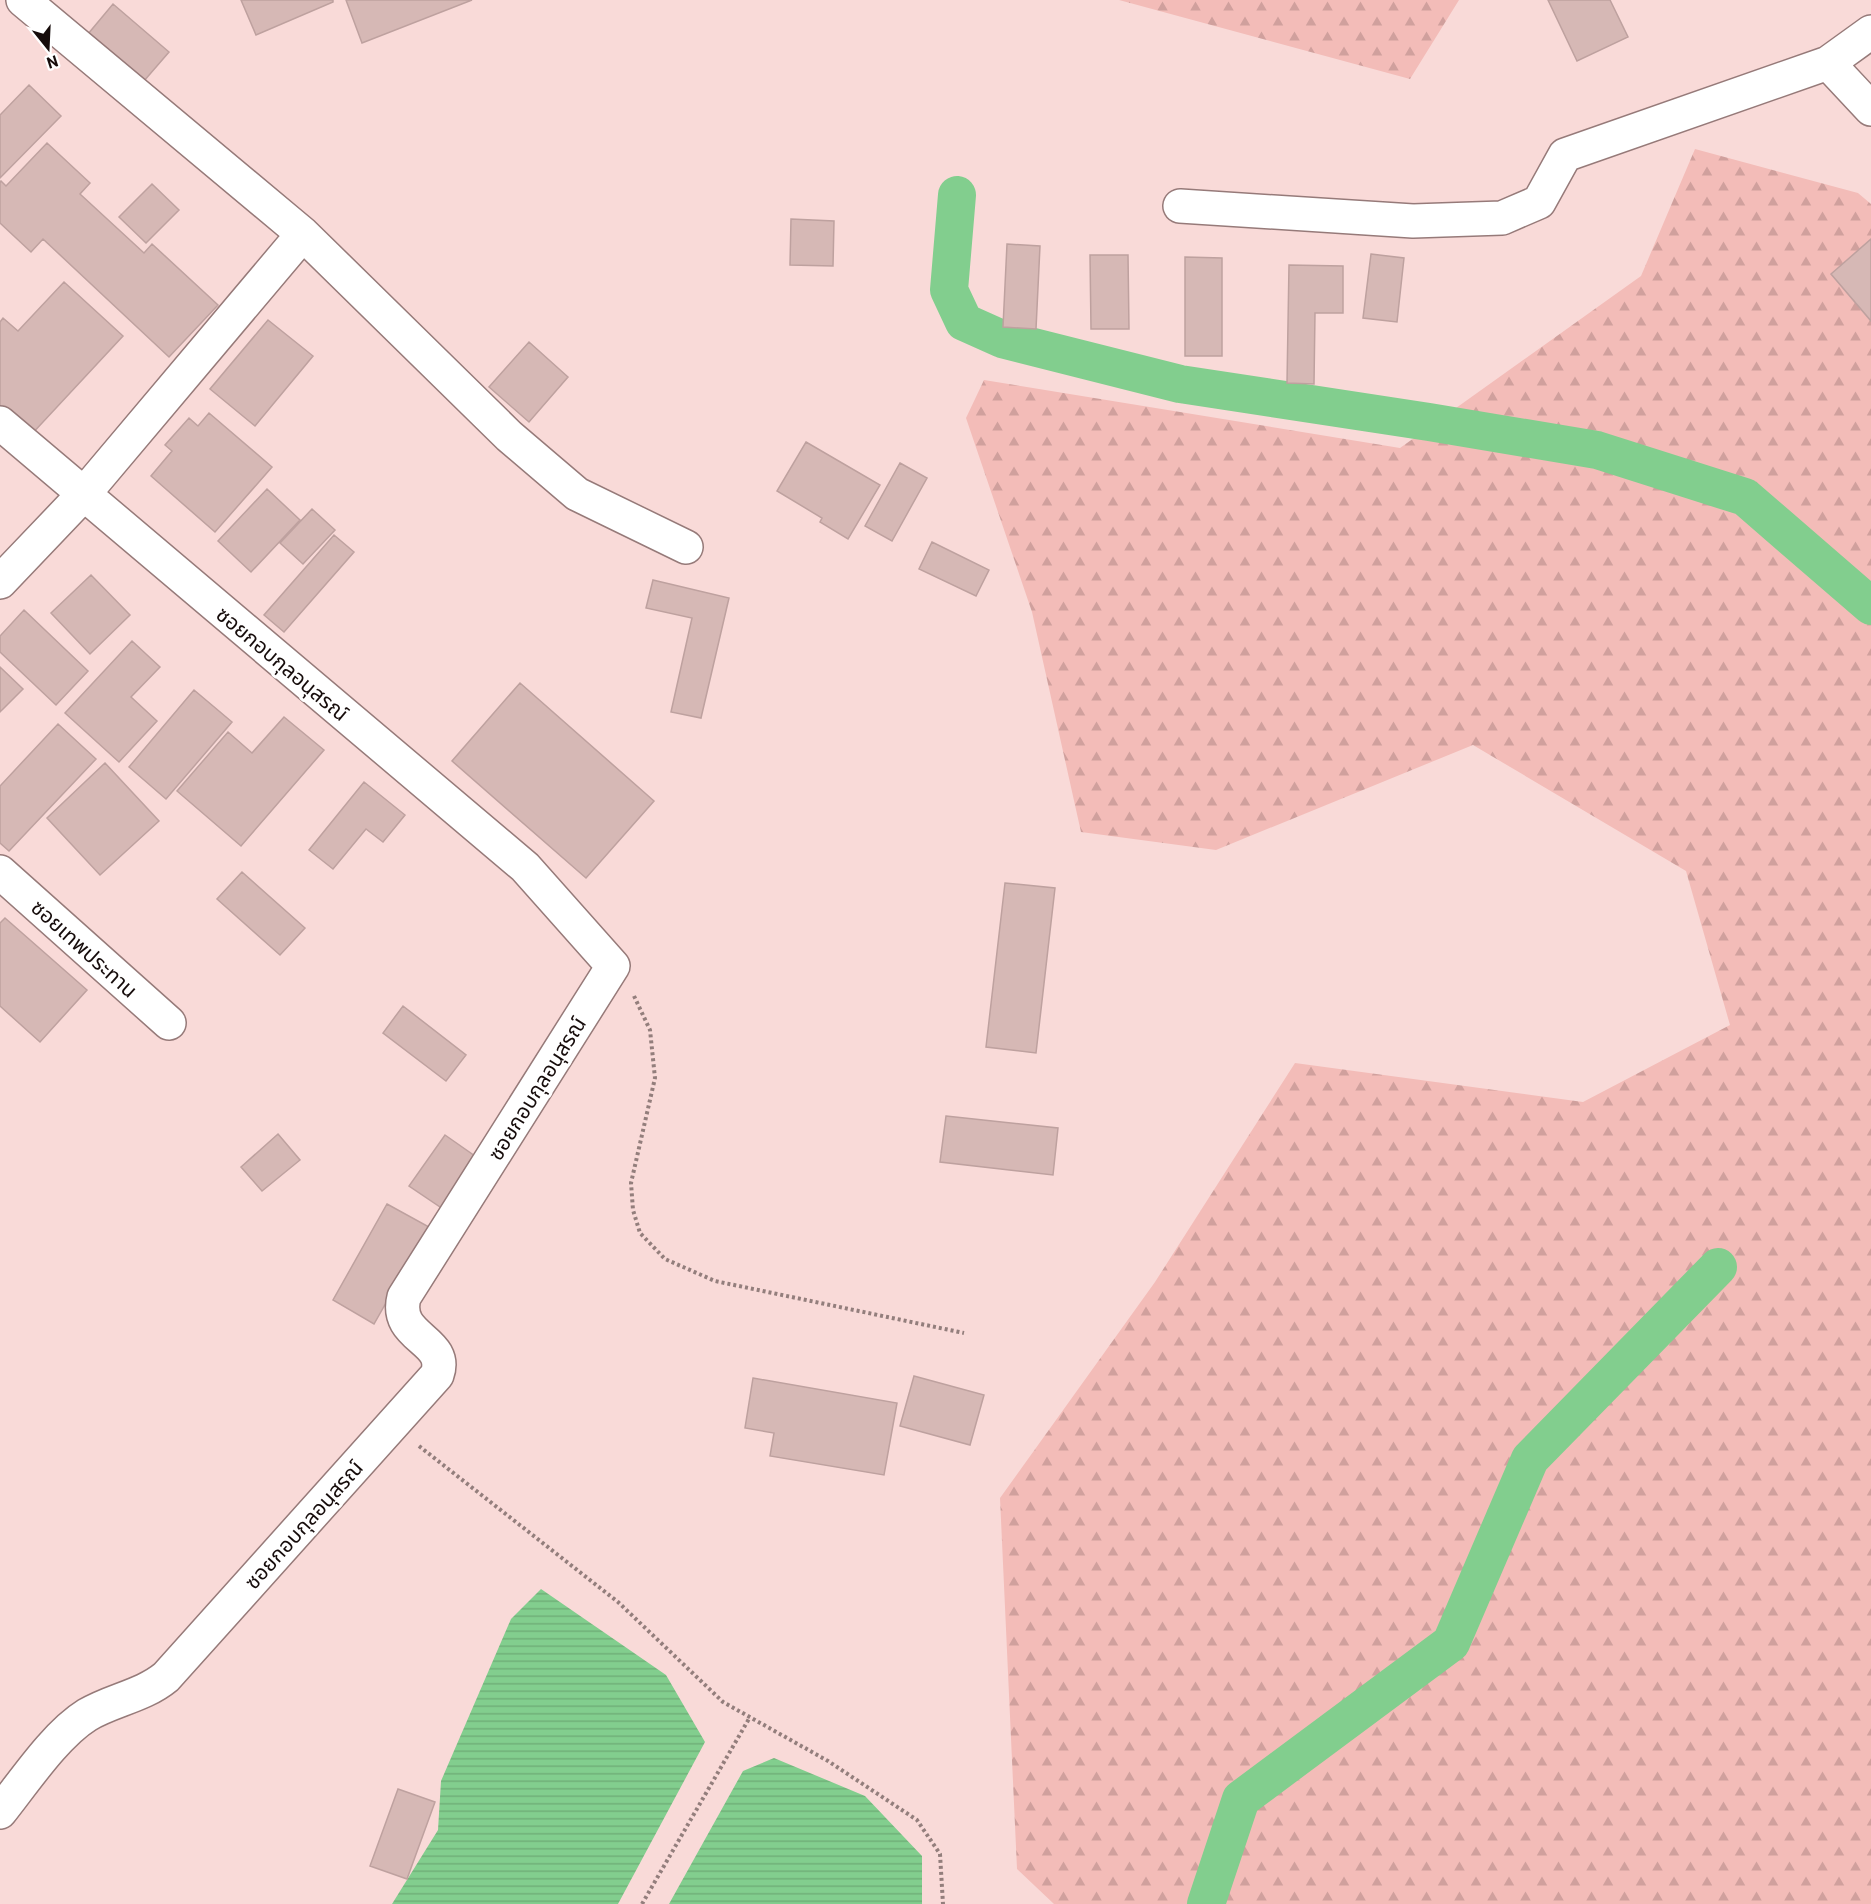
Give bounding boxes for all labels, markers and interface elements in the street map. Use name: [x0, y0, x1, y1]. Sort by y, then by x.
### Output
north arrow: [18, 18, 78, 78]
text: N: [45, 52, 61, 73]
street label: ซอยกอบกุลอนุสรณ์: [211, 601, 354, 727]
street label: ซอยเทพประทาน: [27, 894, 143, 1002]
street label: ซอยกอบกุลอนุสรณ์: [482, 1012, 592, 1165]
street label: ซอยกอบกุลอนุสรณ์: [239, 1455, 369, 1595]

